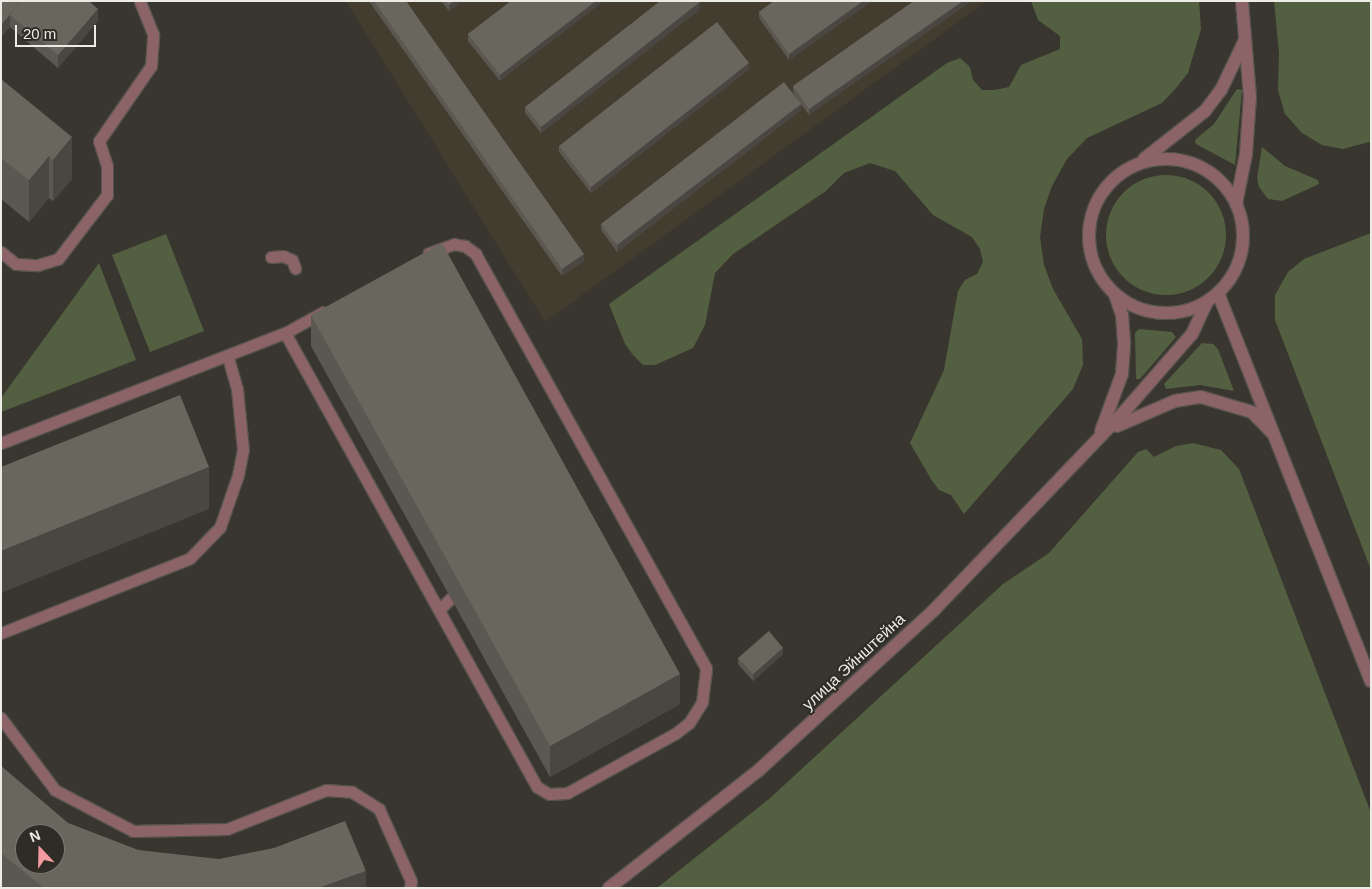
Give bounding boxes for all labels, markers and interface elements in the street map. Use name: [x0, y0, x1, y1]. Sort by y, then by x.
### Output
scale bar: [18, 15, 99, 47]
text: 20 m: [23, 25, 56, 42]
street label: улица Эйнштейна: [799, 610, 909, 714]
north arrow: [15, 824, 65, 874]
text: N: [27, 827, 43, 845]

